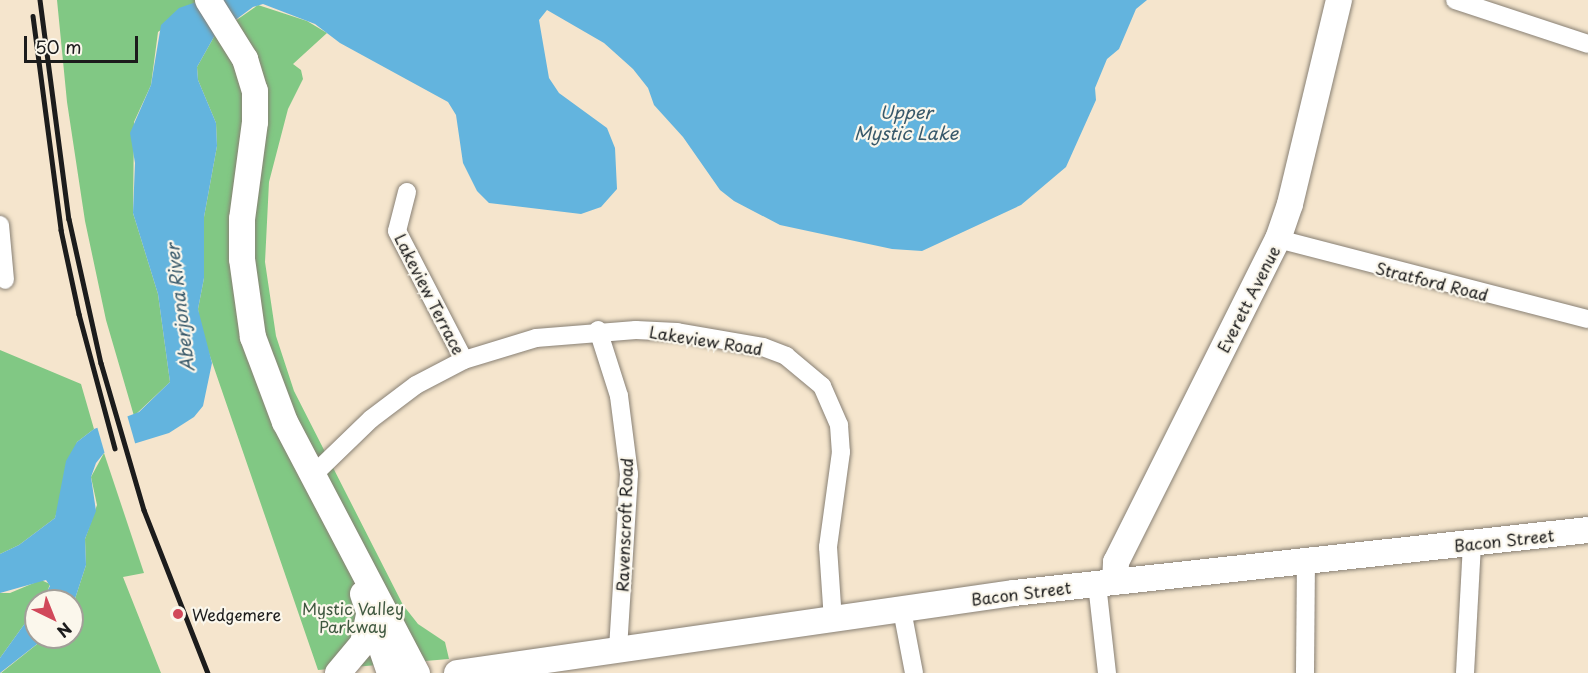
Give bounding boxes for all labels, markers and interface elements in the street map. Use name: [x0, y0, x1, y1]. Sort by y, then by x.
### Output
scale bar: [27, 24, 141, 62]
text: 50 m: [35, 33, 82, 60]
water label: Upper Mystic Lake: [854, 102, 958, 144]
street label: Lakeview Terrace: [391, 231, 469, 357]
water label: Aberjona River: [161, 242, 199, 374]
street label: Everett Avenue: [1213, 243, 1283, 355]
street label: Stratford Road: [1374, 258, 1490, 304]
street label: Lakeview Road: [648, 322, 764, 358]
street label: Ravenscroft Road: [612, 457, 636, 593]
street label: Bacon Street: [1453, 525, 1555, 555]
street label: Bacon Street: [970, 577, 1072, 609]
north arrow: [24, 589, 84, 649]
park label: Mystic Valley Parkway: [302, 598, 404, 636]
place label: Wedgemere: [192, 604, 281, 624]
marker: Wedgemere: [169, 605, 187, 623]
text: N: [52, 618, 78, 644]

